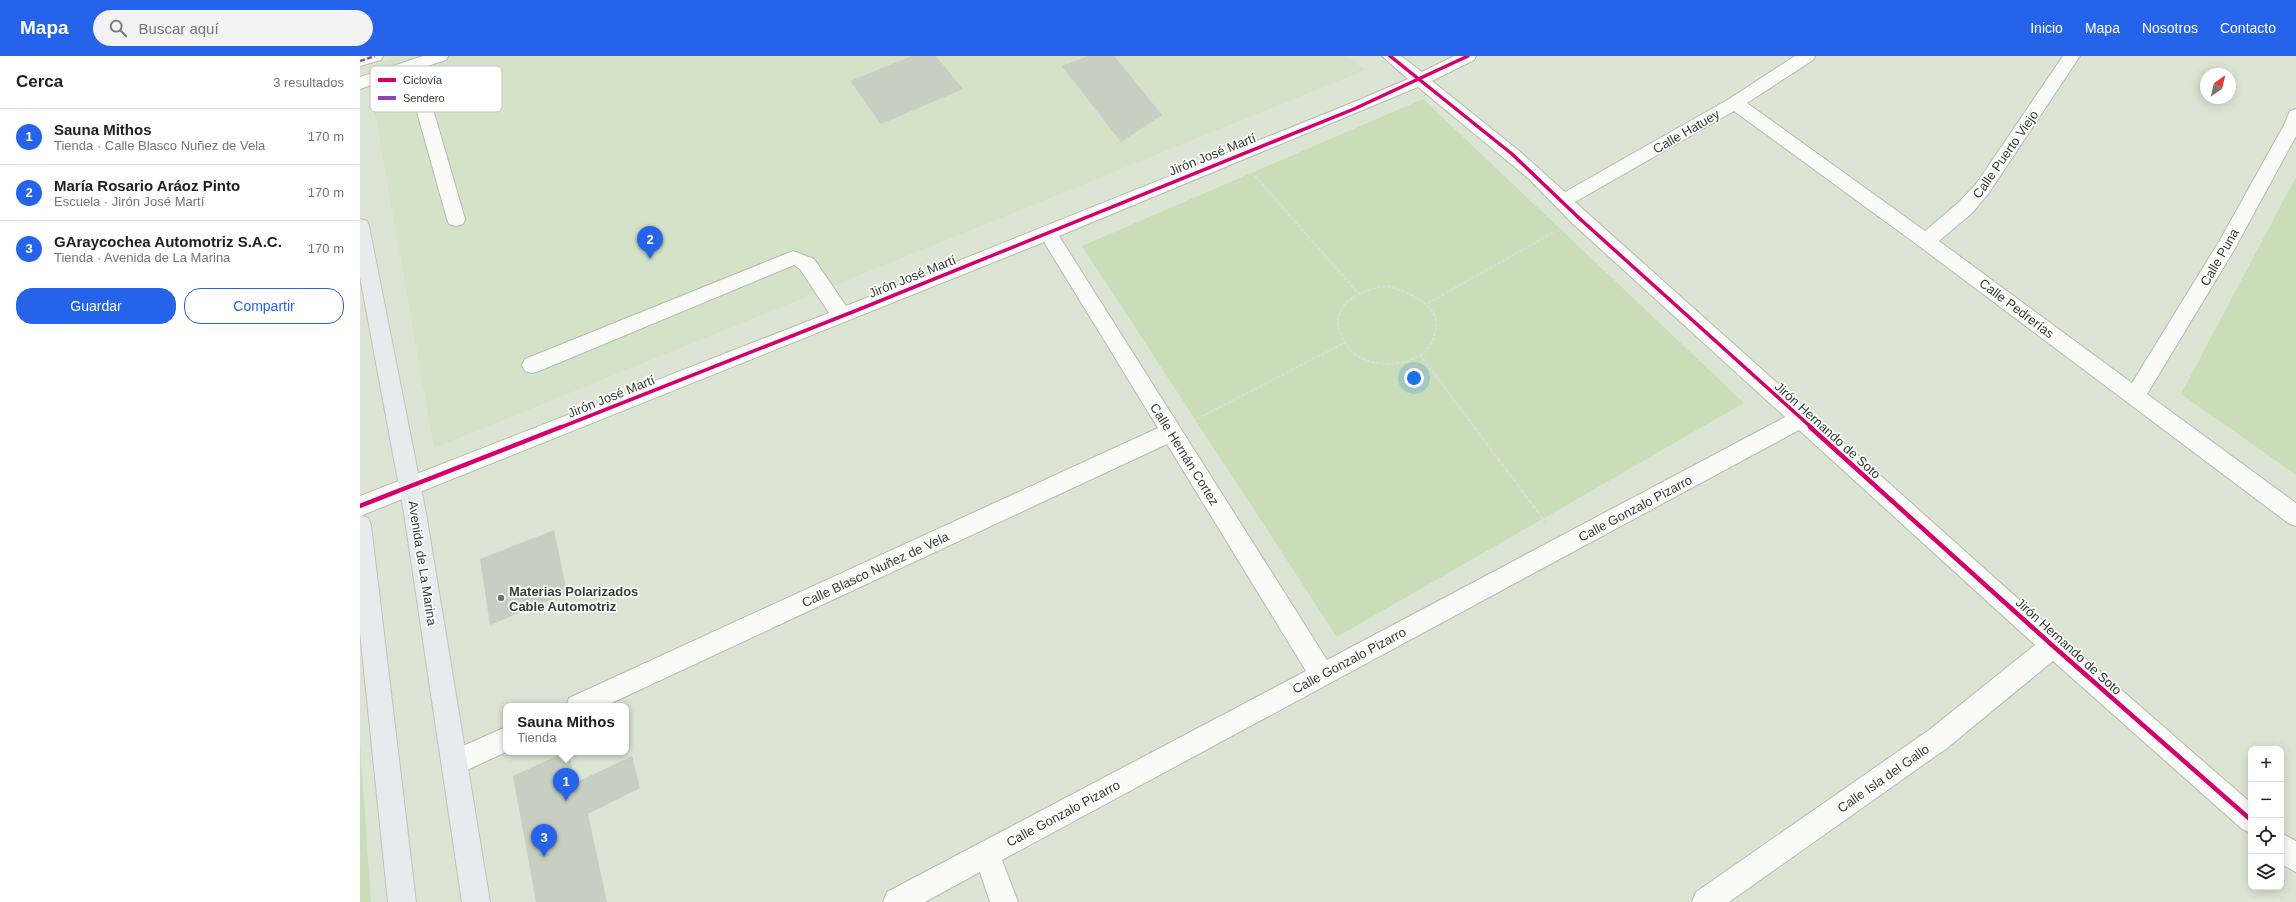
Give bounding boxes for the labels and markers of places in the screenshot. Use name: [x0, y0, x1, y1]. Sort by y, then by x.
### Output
pin: 2: [637, 226, 663, 259]
place label: Materias Polarizados Cable Automotriz: [509, 584, 638, 614]
marker: Materias Polarizados Cable Automotriz: [496, 593, 506, 603]
pin: 1: [553, 768, 579, 801]
pin: 3: [531, 824, 557, 857]

